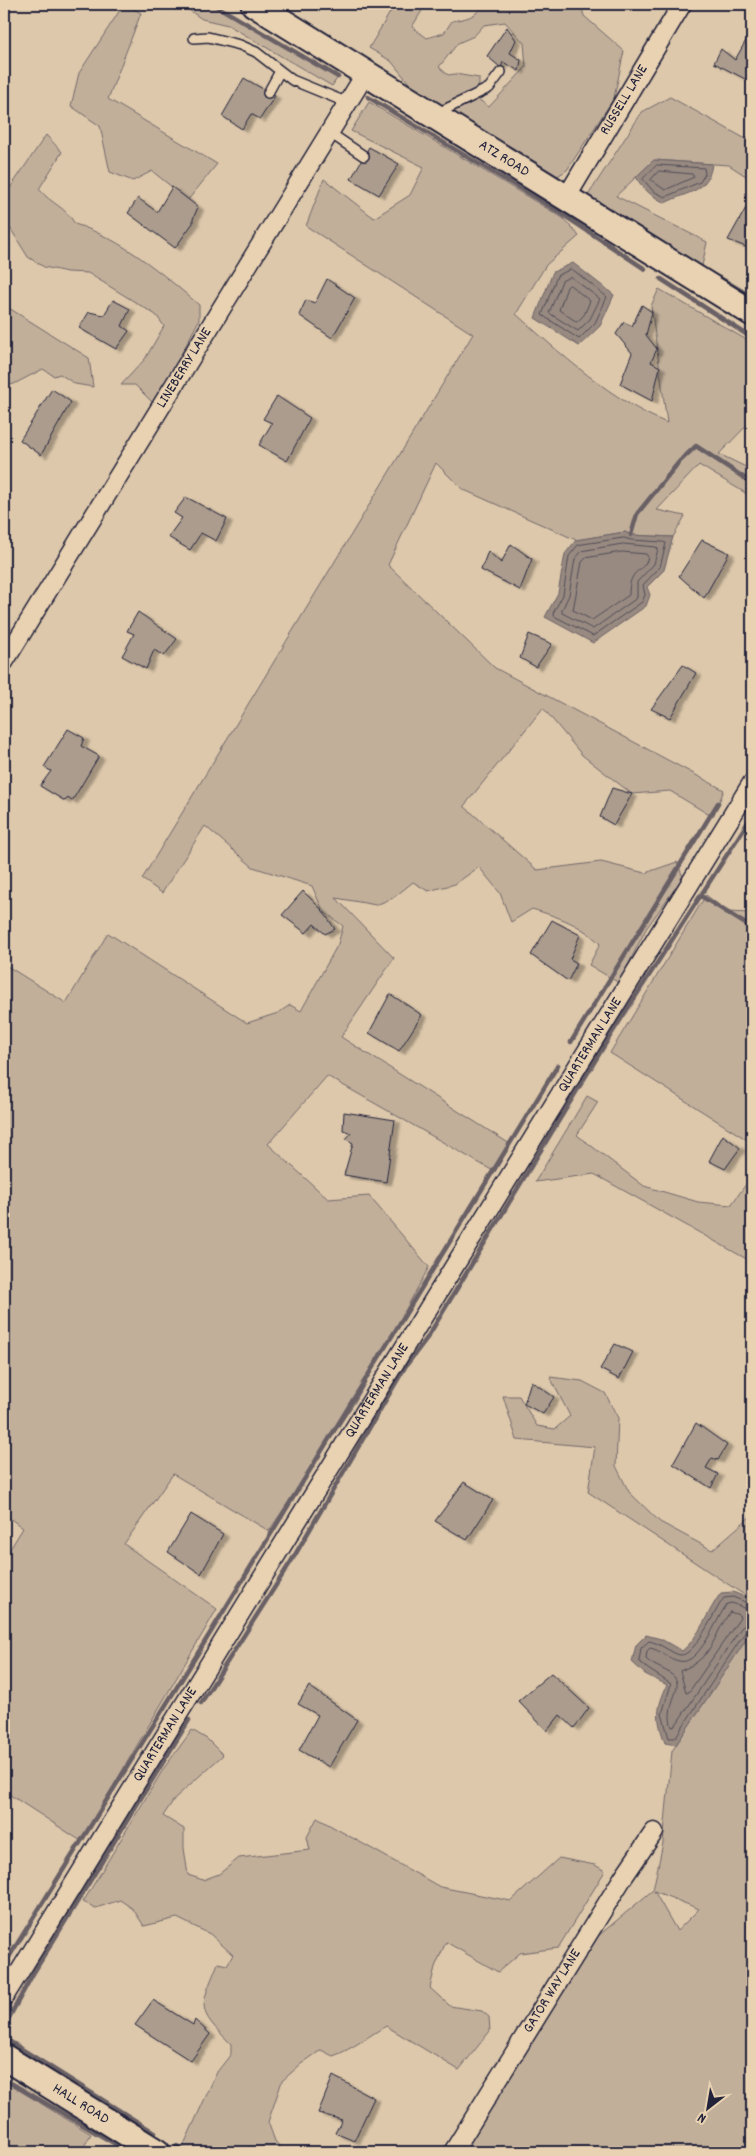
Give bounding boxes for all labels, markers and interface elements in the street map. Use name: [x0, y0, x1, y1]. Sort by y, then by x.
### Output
street label: RUSSELL LANE: [595, 60, 654, 140]
street label: ATZ ROAD: [474, 135, 534, 183]
street label: LINEBERRY LANE: [151, 323, 218, 413]
street label: QUARTERMAN LANE: [553, 993, 628, 1097]
street label: QUARTERMAN LANE: [340, 1339, 415, 1443]
street label: QUARTERMAN LANE: [128, 1683, 203, 1787]
street label: GATOR WAY LANE: [518, 1945, 587, 2038]
street label: HALL ROAD: [48, 2078, 113, 2131]
north arrow: [684, 2084, 734, 2134]
text: N: [694, 2107, 710, 2128]

